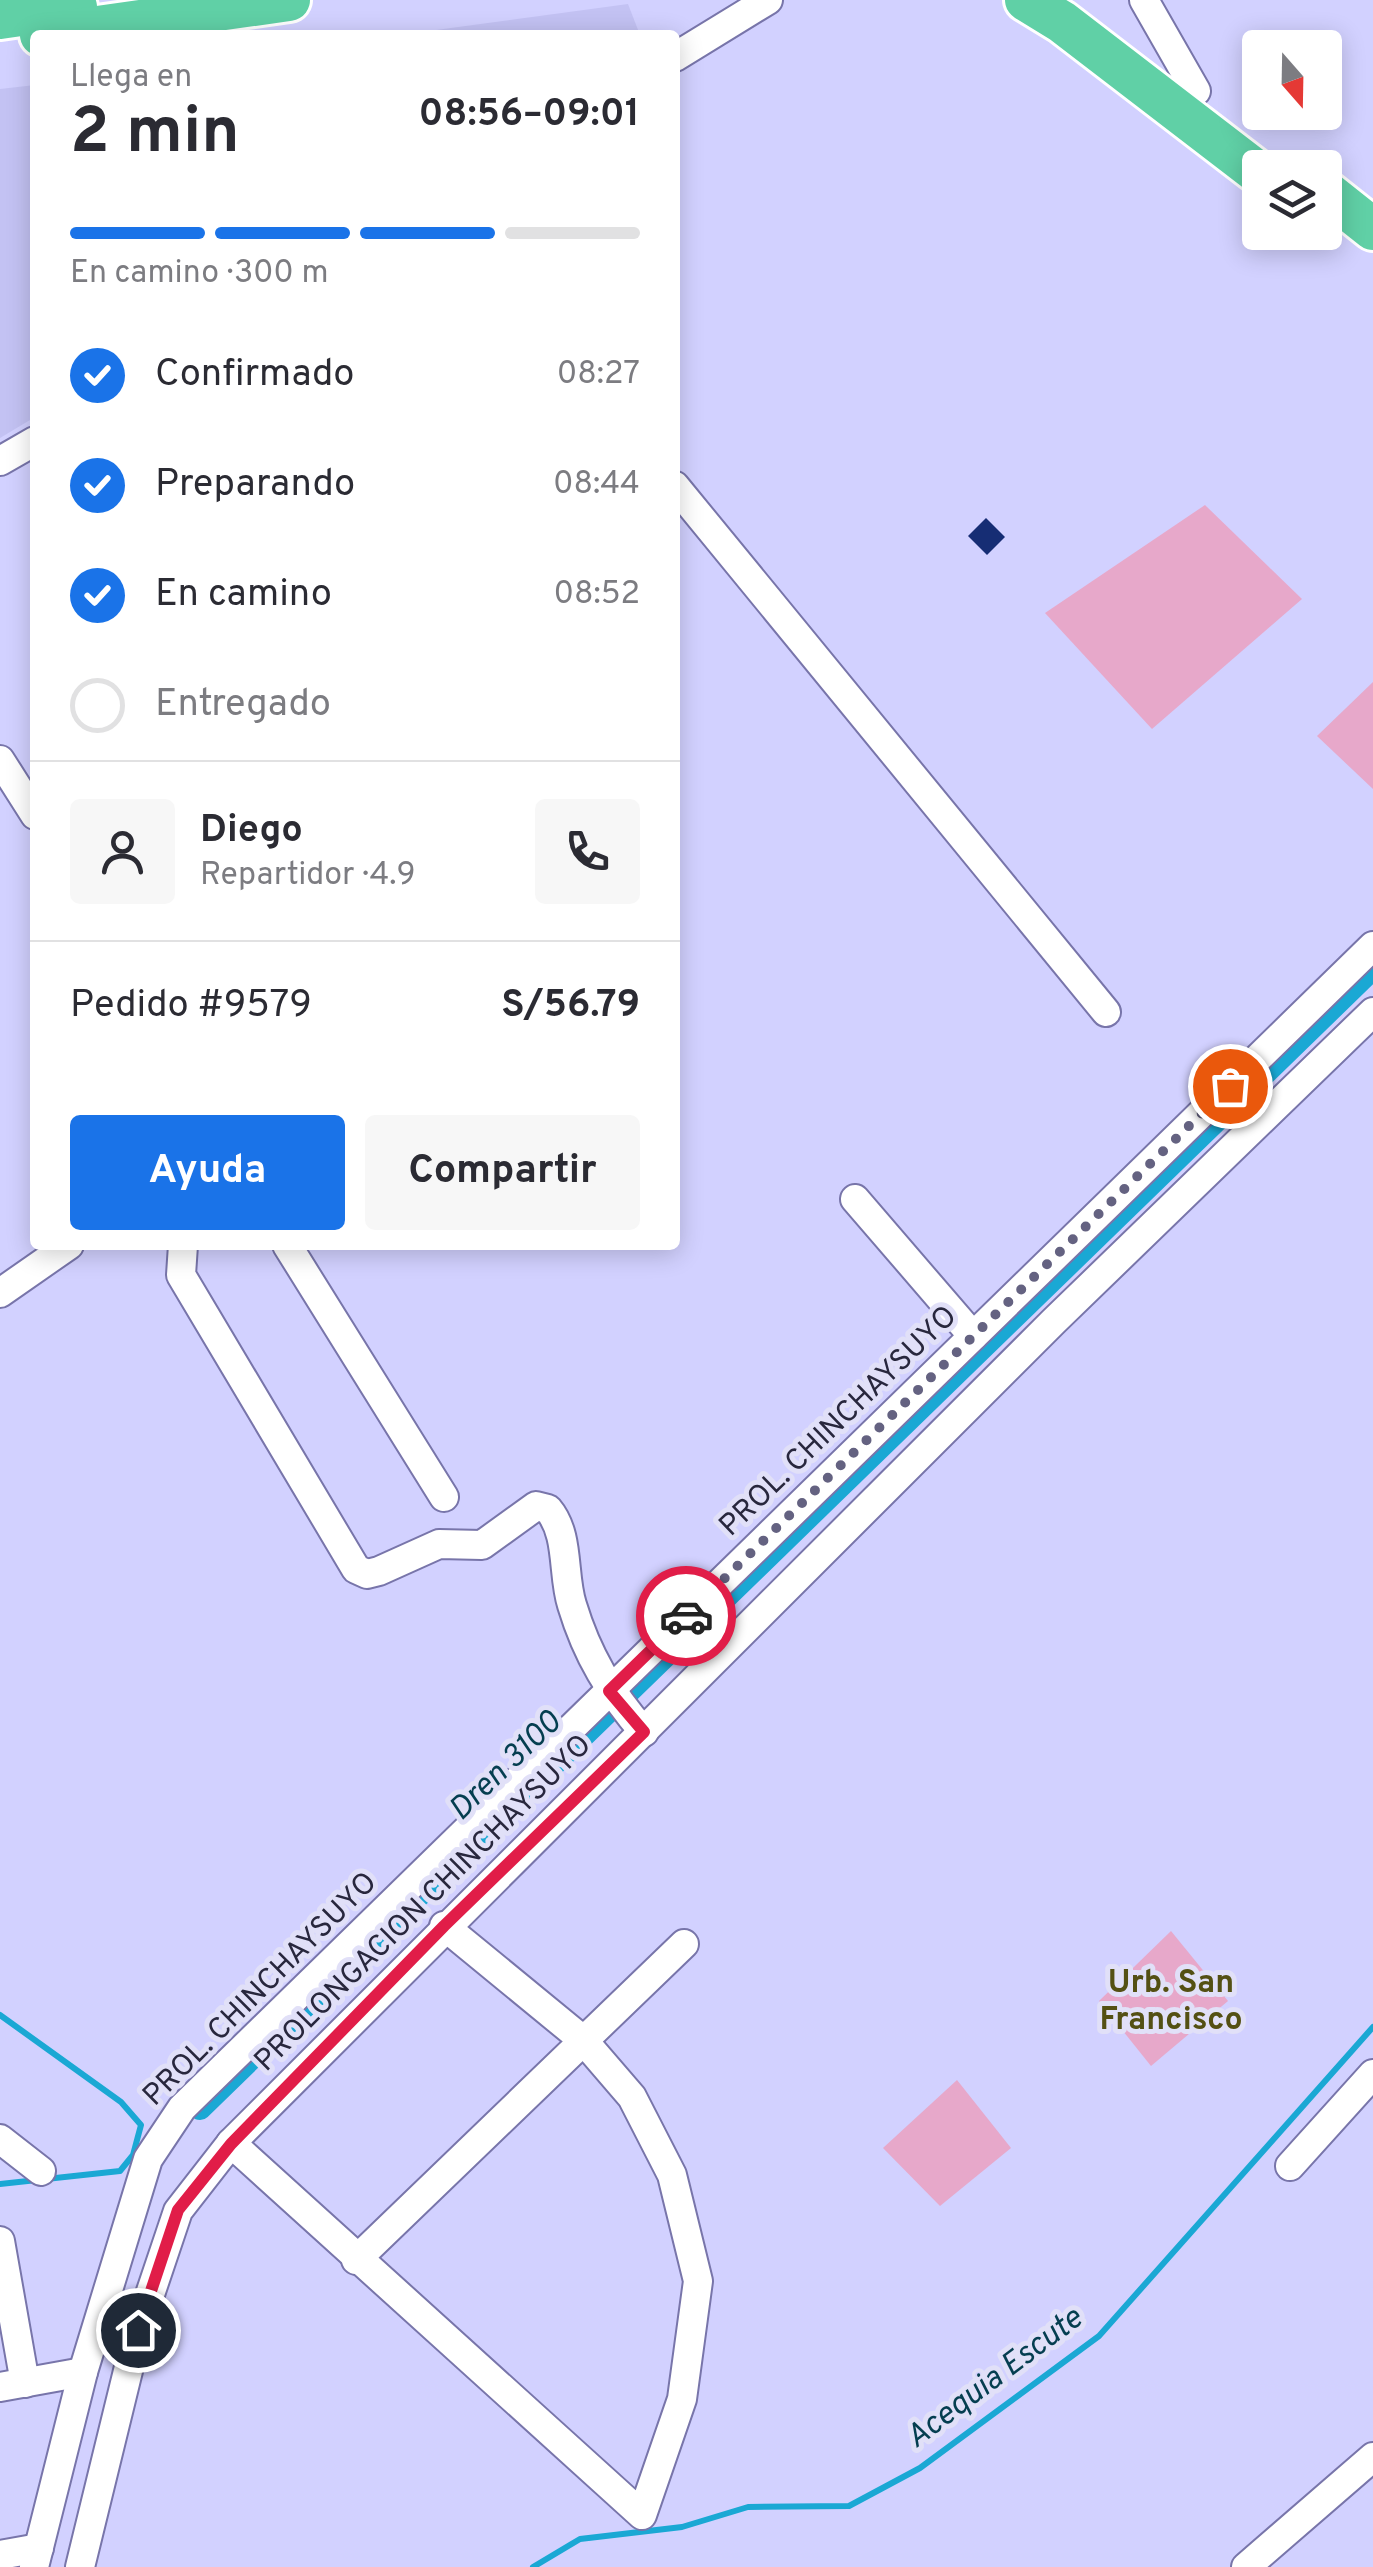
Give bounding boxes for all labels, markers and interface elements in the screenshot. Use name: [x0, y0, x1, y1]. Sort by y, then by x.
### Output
north arrow: [1242, 30, 1342, 130]
map controls: [1242, 30, 1342, 250]
text: Llega en: [70, 58, 192, 98]
text: 08:56–09:01: [419, 91, 640, 140]
text: 2 min: [70, 94, 240, 176]
button: layers: [1242, 150, 1342, 250]
text: En camino · 300 m: [70, 254, 329, 294]
icon: check: [70, 348, 125, 403]
text: Confirmado: [155, 351, 355, 400]
text: 08:27: [557, 355, 640, 395]
icon: check: [70, 458, 125, 513]
text: Preparando: [155, 461, 355, 510]
text: 08:44: [553, 465, 640, 505]
icon: check: [70, 568, 125, 623]
text: En camino: [155, 571, 332, 620]
text: 08:52: [553, 575, 640, 615]
text: Entregado: [155, 681, 331, 730]
button: person: [70, 799, 175, 904]
button: phone: [535, 799, 640, 904]
text: Diego: [200, 807, 303, 856]
text: Repartidor · 4.9: [200, 856, 416, 896]
text: Pedido #9579: [70, 982, 312, 1031]
text: S/56.79: [501, 982, 640, 1031]
pin: [1188, 1044, 1273, 1129]
icon: bag: [1203, 1059, 1258, 1114]
button: Ayuda: [70, 1115, 345, 1230]
button: Compartir: [365, 1115, 640, 1230]
street label: PROL. CHINCHAYSUYO: [712, 1299, 966, 1545]
courier: [636, 1566, 736, 1666]
icon: car: [659, 1589, 714, 1644]
water label: Dren 3100: [441, 1703, 571, 1830]
street label: PROLONGACION CHINCHAYSUYO: [248, 1728, 600, 2080]
street label: PROL. CHINCHAYSUYO: [136, 1865, 386, 2115]
district label: Urb. San Francisco: [1099, 1964, 1243, 2041]
pin: [96, 2288, 181, 2373]
water label: Acequia Escute: [899, 2299, 1092, 2459]
icon: home: [111, 2303, 166, 2358]

